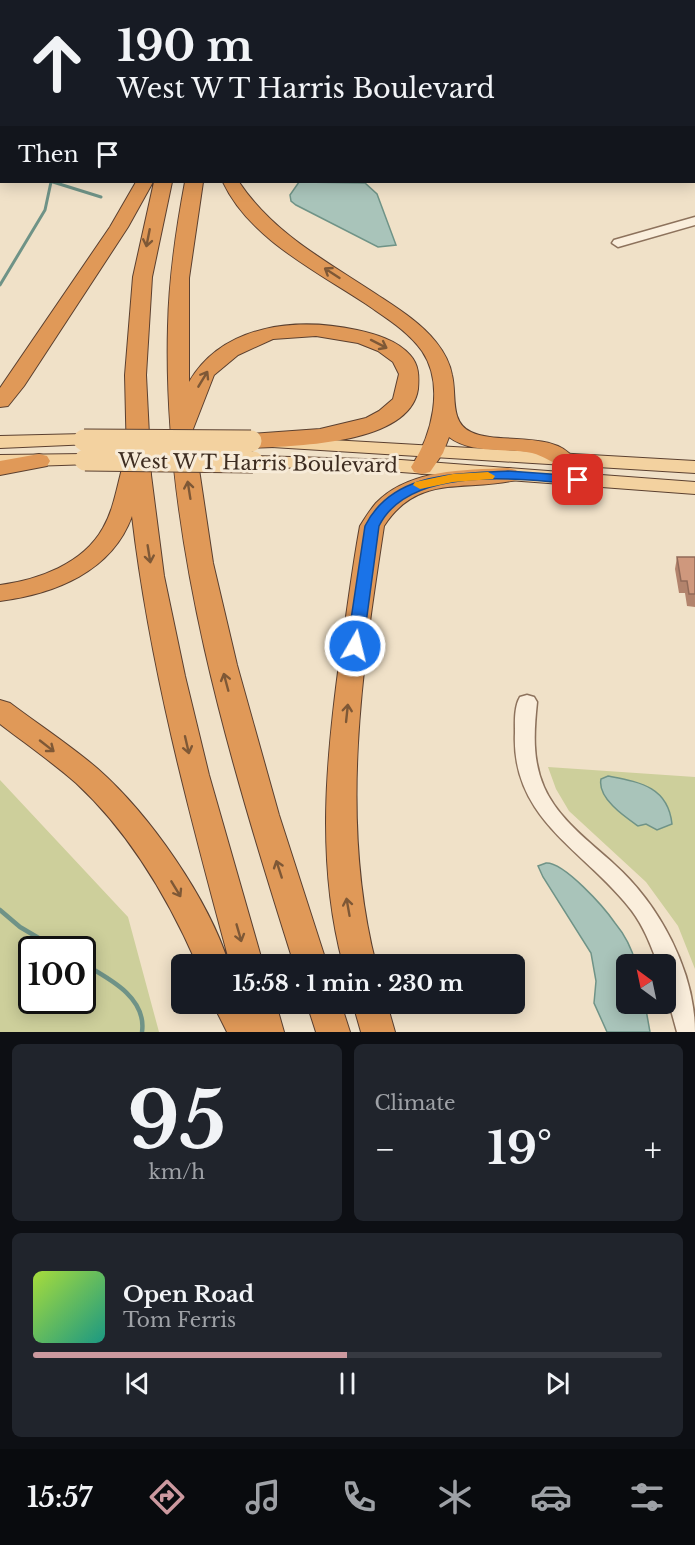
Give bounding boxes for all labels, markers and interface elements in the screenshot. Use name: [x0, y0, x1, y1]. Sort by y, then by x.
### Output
text: 190 m: [117, 20, 253, 72]
icon: ahead: [18, 24, 96, 102]
text: West W T Harris Boulevard: [117, 72, 495, 105]
icon: arrive: [91, 138, 124, 171]
text: Then: [18, 141, 79, 168]
one-way arrow: [142, 228, 153, 248]
one-way arrow: [325, 267, 341, 279]
one-way arrow: [370, 339, 388, 351]
one-way arrow: [197, 371, 209, 388]
street label: West W T Harris Boulevard: [117, 449, 398, 477]
pin: [552, 454, 603, 505]
icon: arrive: [561, 463, 594, 496]
one-way arrow: [183, 481, 194, 501]
one-way arrow: [144, 543, 155, 563]
position arrow: [323, 614, 387, 678]
one-way arrow: [220, 672, 231, 691]
one-way arrow: [342, 703, 353, 723]
one-way arrow: [182, 735, 194, 754]
one-way arrow: [38, 739, 54, 752]
one-way arrow: [273, 860, 284, 879]
one-way arrow: [171, 880, 183, 897]
one-way arrow: [342, 898, 353, 917]
one-way arrow: [233, 923, 245, 942]
speed limit sign: 100: [18, 936, 96, 1014]
north arrow: [616, 954, 676, 1014]
map controls: [616, 954, 676, 1014]
text: 15:58 · 1 min · 230 m: [233, 970, 463, 997]
text: 95: [127, 1072, 226, 1169]
text: Climate: [375, 1091, 455, 1115]
text: 19°: [487, 1120, 552, 1176]
text: −: [375, 1129, 395, 1170]
text: +: [644, 1129, 662, 1170]
text: km/h: [148, 1160, 205, 1184]
text: Open Road: [123, 1281, 254, 1308]
text: Tom Ferris: [123, 1308, 236, 1332]
icon: previous: [121, 1367, 154, 1400]
icon: pause: [331, 1367, 364, 1400]
icon: next: [541, 1367, 574, 1400]
icon: directions: [146, 1476, 188, 1518]
icon: music: [242, 1476, 284, 1518]
icon: phone: [338, 1476, 380, 1518]
icon: climate: [434, 1476, 476, 1518]
icon: car: [530, 1476, 572, 1518]
icon: filters: [626, 1476, 668, 1518]
text: 15:57: [27, 1481, 92, 1514]

